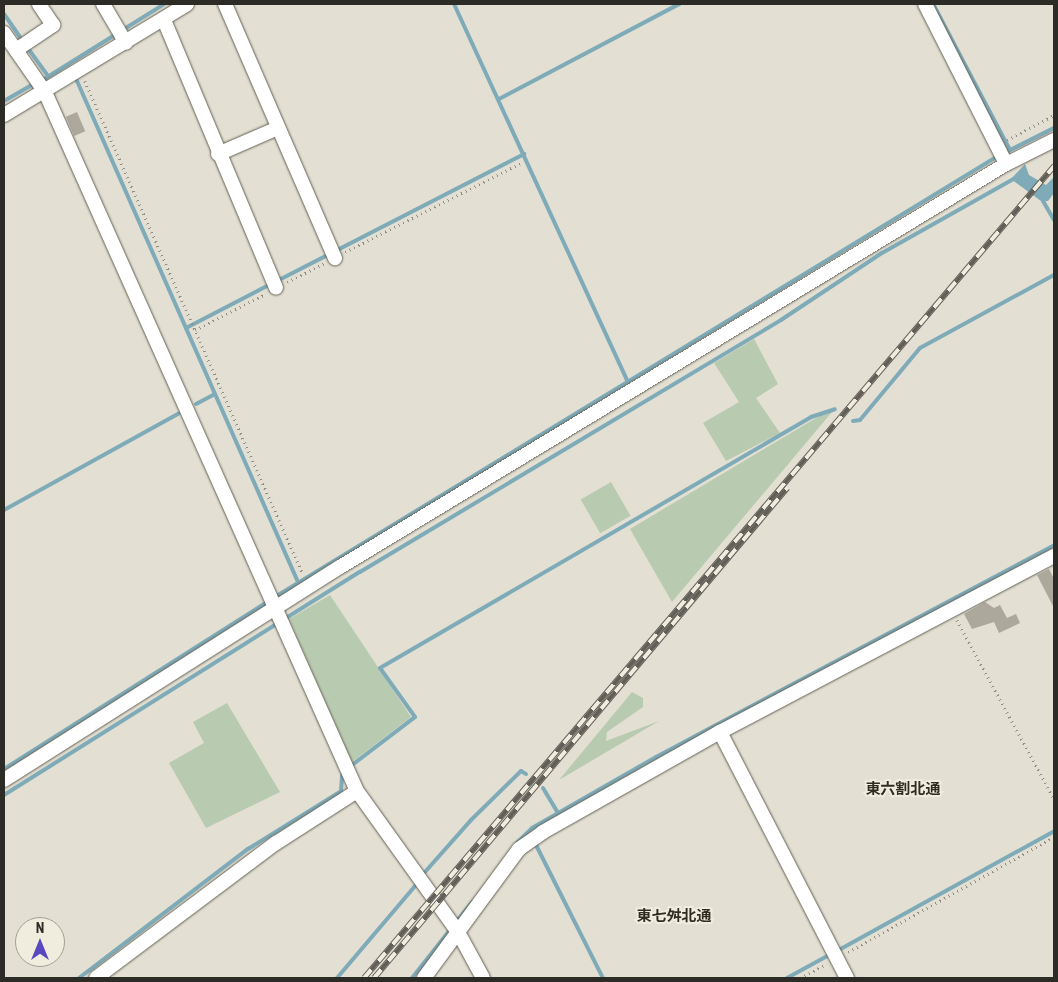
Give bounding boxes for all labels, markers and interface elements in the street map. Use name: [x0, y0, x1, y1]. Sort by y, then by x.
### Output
district label: 東六割北通: [866, 781, 940, 799]
district label: 東七舛北通: [637, 908, 711, 926]
north arrow: [15, 917, 65, 967]
text: N: [36, 920, 44, 936]

